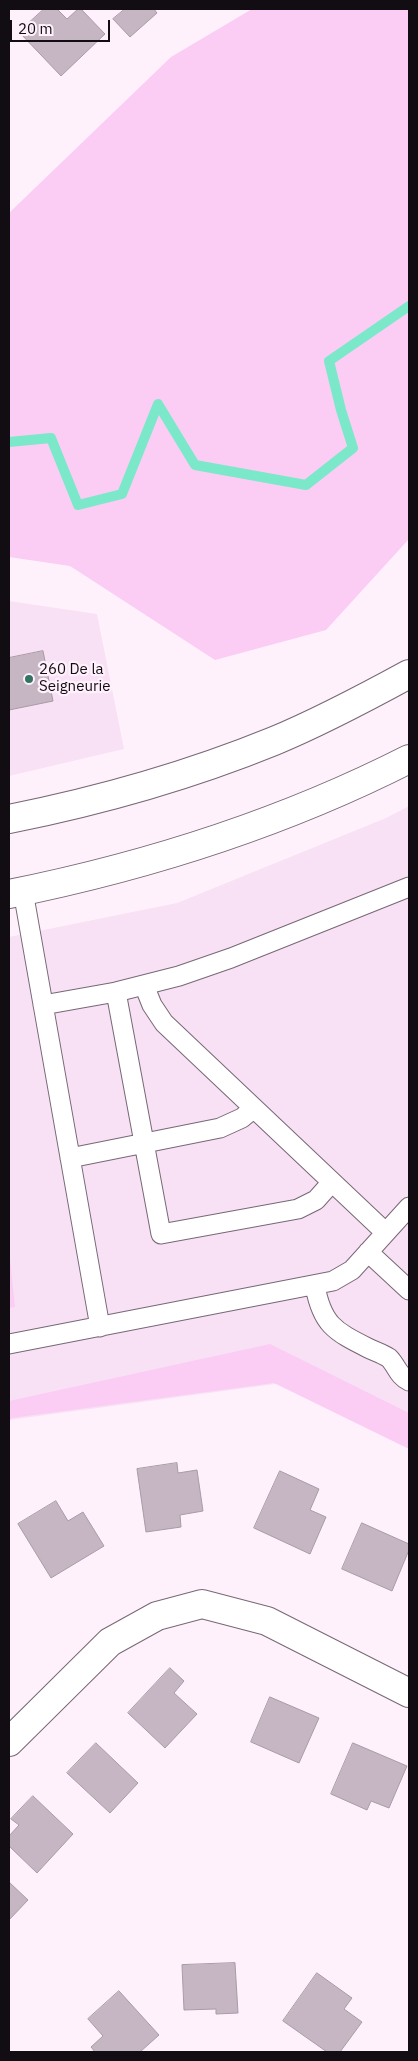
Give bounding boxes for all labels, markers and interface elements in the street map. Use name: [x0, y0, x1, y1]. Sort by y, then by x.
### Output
scale bar: [12, 10, 112, 42]
text: 20 m: [18, 19, 53, 38]
place label: 260 De la Seigneurie: [39, 661, 110, 696]
marker: 260 De la Seigneurie: [23, 673, 35, 685]

